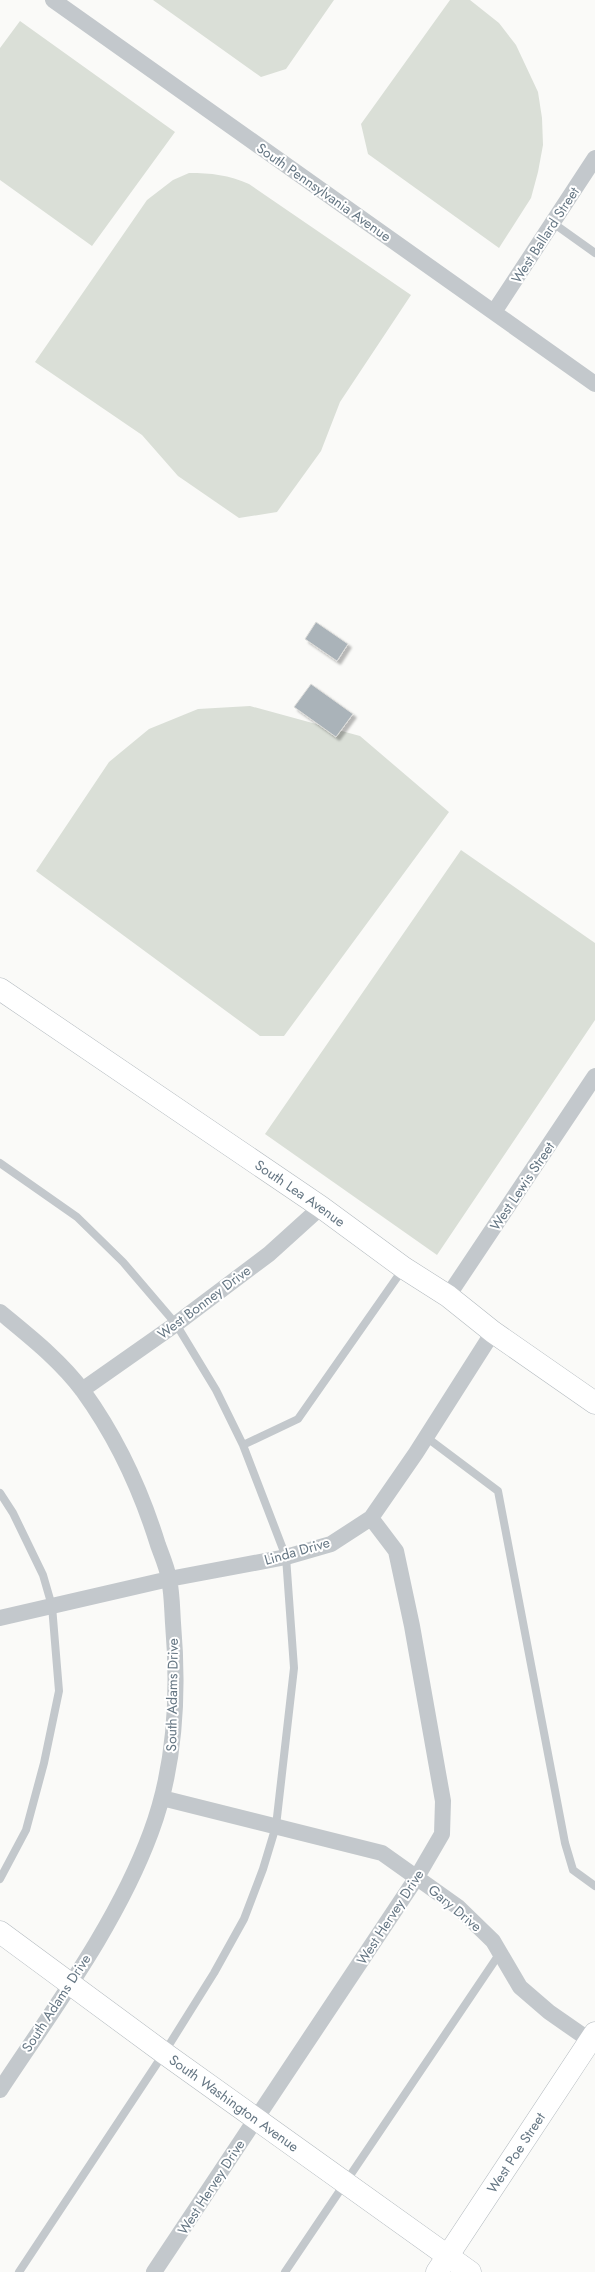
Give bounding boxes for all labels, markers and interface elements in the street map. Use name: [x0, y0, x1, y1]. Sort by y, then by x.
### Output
street label: South Pennsylvania Avenue: [253, 138, 395, 246]
street label: West Ballard Street: [506, 182, 584, 287]
street label: West Lewis Street: [485, 1137, 559, 1234]
street label: South Lea Avenue: [251, 1155, 349, 1232]
street label: West Bonney Drive: [153, 1260, 255, 1344]
street label: Linda Drive: [262, 1532, 332, 1570]
street label: South Adams Drive: [161, 1638, 183, 1752]
street label: West Hervey Drive: [352, 1865, 428, 1969]
street label: Gary Drive: [424, 1880, 486, 1936]
street label: South Adams Drive: [17, 1950, 95, 2056]
street label: South Washington Avenue: [165, 2050, 303, 2156]
street label: West Poe Street: [482, 2108, 550, 2197]
street label: West Hervey Drive: [173, 2135, 249, 2239]

